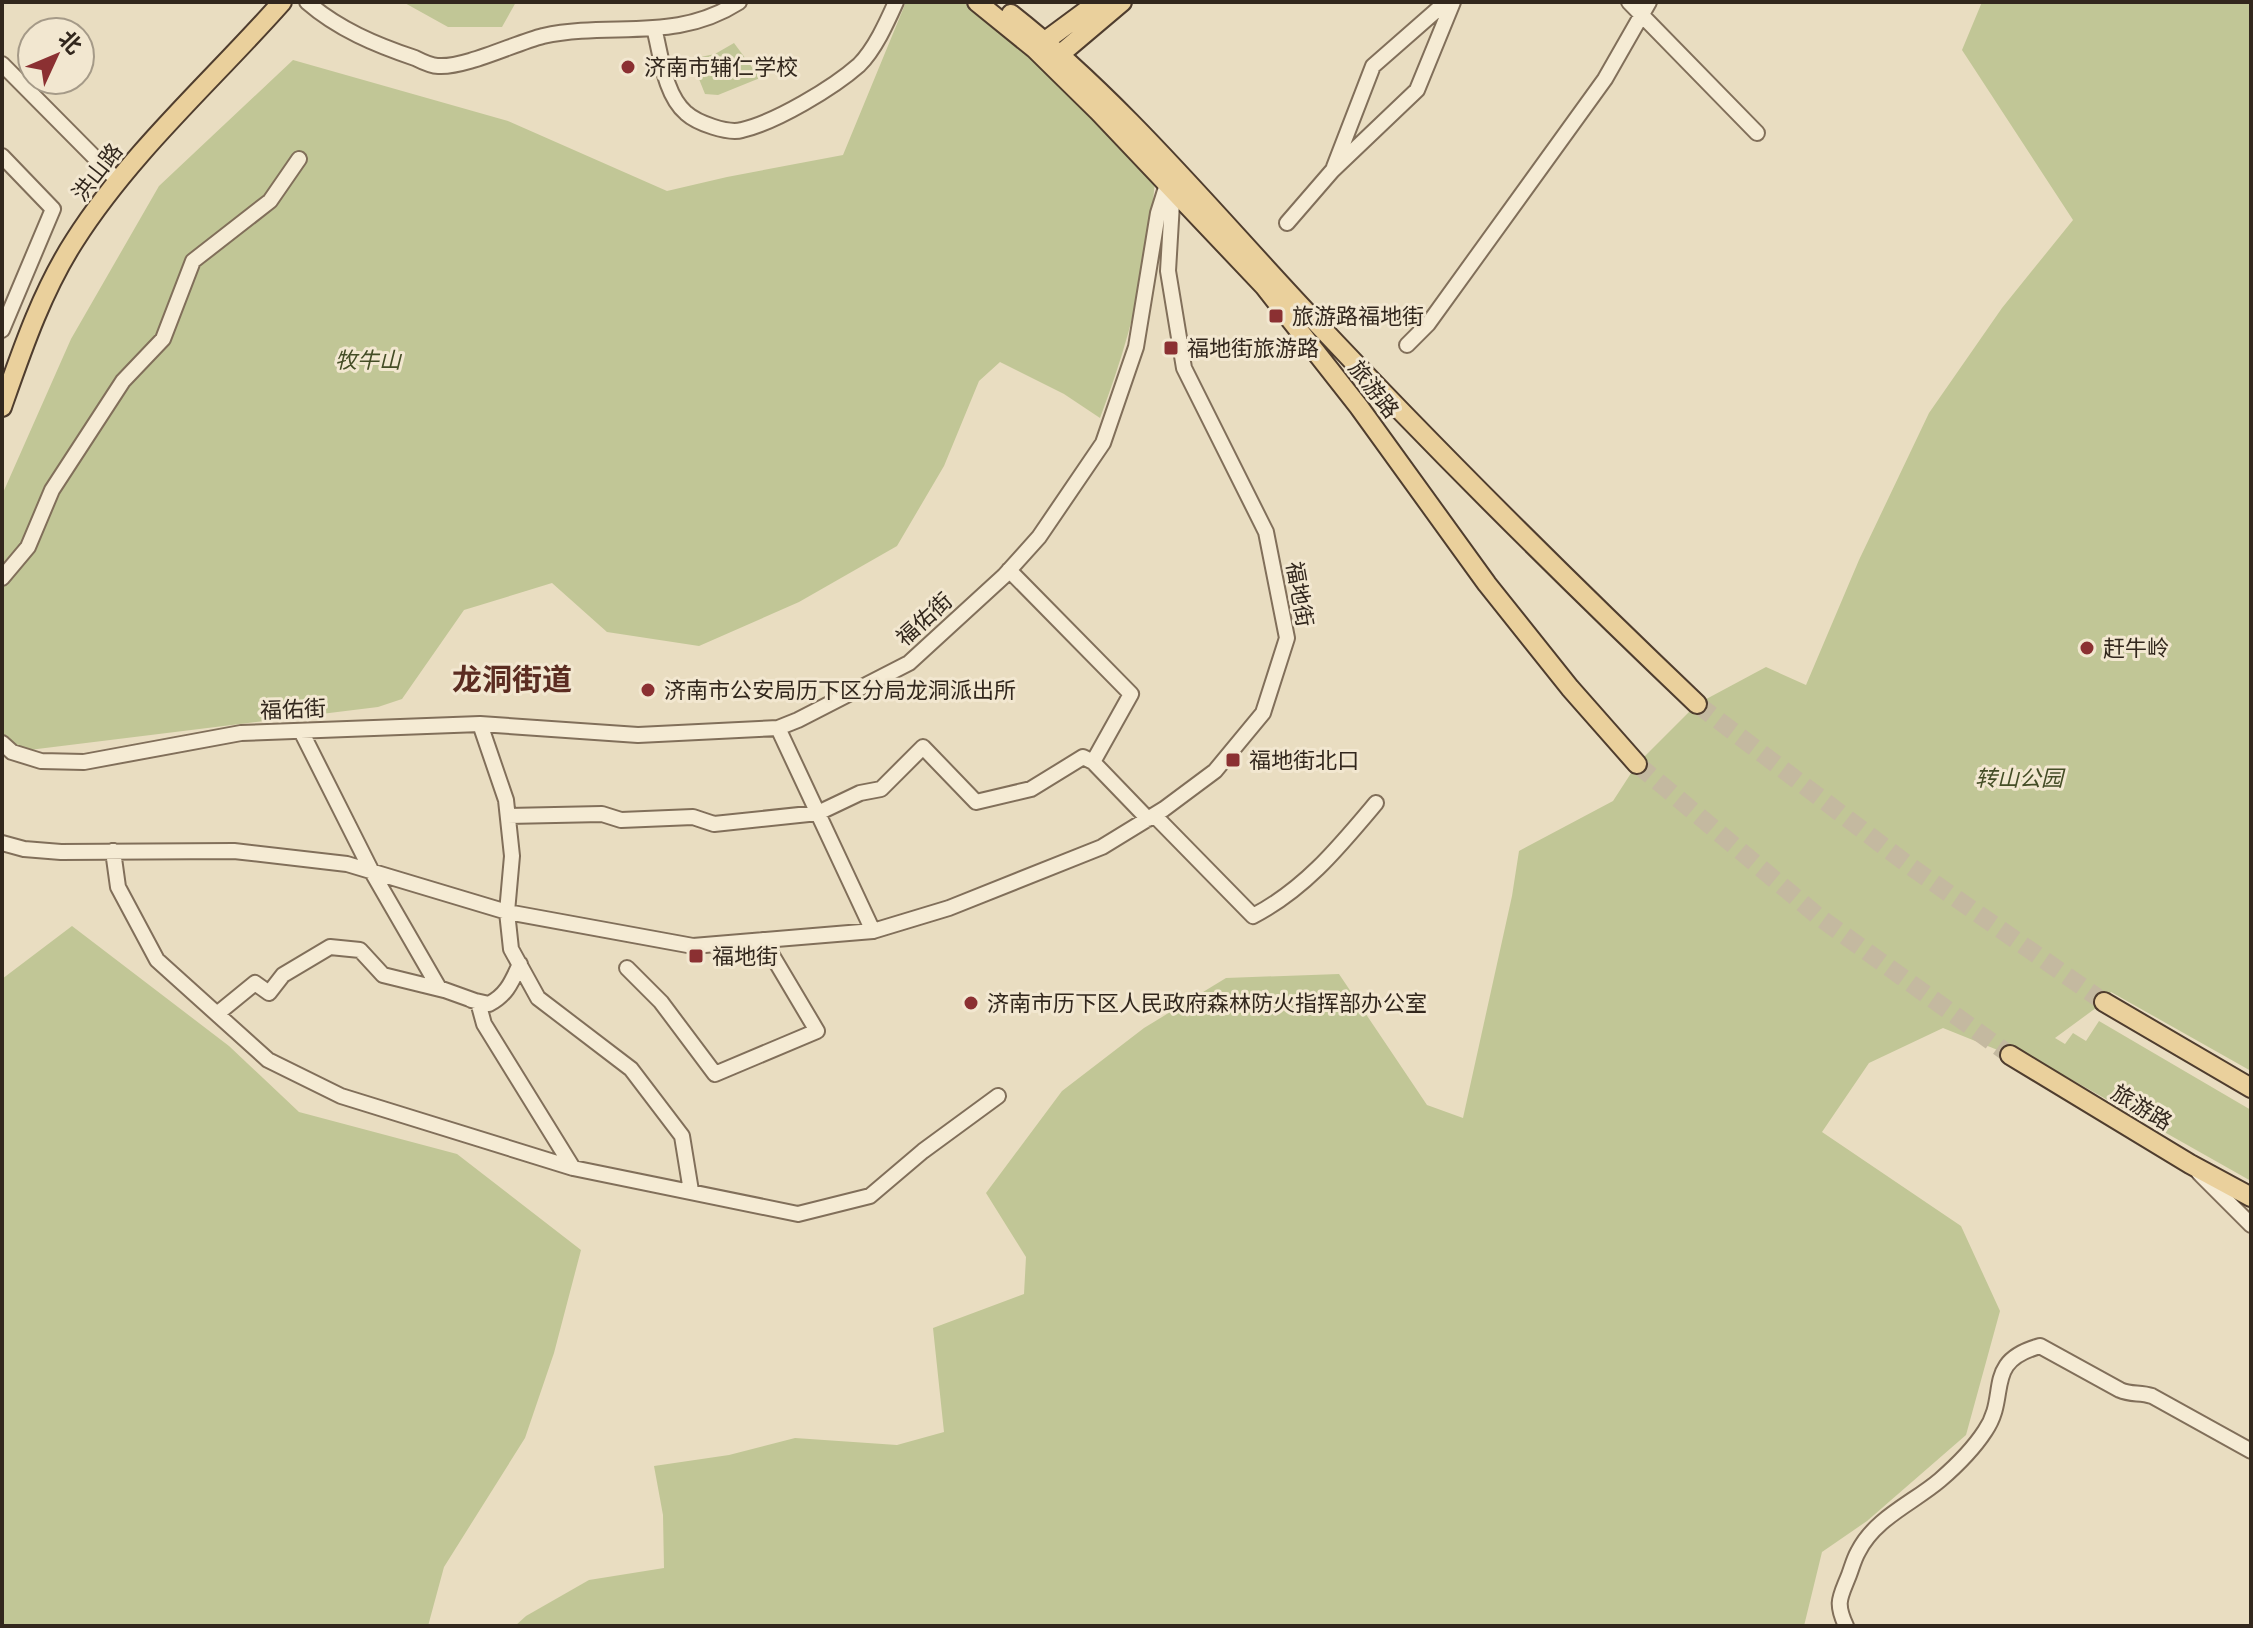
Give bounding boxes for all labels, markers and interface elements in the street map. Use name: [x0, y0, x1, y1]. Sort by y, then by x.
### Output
north arrow: [16, 16, 96, 96]
text: 北: [53, 24, 88, 60]
place label: 济南市辅仁学校: [644, 53, 798, 81]
marker: 济南市辅仁学校: [619, 58, 637, 76]
street label: 洪山路: [66, 137, 128, 207]
place label: 旅游路福地街: [1292, 302, 1424, 330]
marker: 旅游路福地街: [1267, 307, 1285, 325]
place label: 福地街旅游路: [1187, 334, 1319, 362]
marker: 福地街旅游路: [1162, 339, 1180, 357]
park label: 牧牛山: [335, 346, 403, 374]
street label: 旅游路: [1343, 354, 1405, 424]
street label: 福地街: [1280, 559, 1320, 629]
street label: 福佑街: [890, 587, 958, 651]
place label: 赶牛岭: [2103, 634, 2169, 662]
marker: 赶牛岭: [2078, 639, 2096, 657]
district label: 龙洞街道: [452, 660, 572, 698]
place label: 济南市公安局历下区分局龙洞派出所: [664, 676, 1016, 704]
marker: 济南市公安局历下区分局龙洞派出所: [639, 681, 657, 699]
street label: 福佑街: [260, 694, 326, 724]
place label: 福地街北口: [1249, 746, 1359, 774]
marker: 福地街北口: [1224, 751, 1242, 769]
park label: 转山公园: [1975, 764, 2066, 792]
place label: 福地街: [712, 942, 778, 970]
marker: 福地街: [687, 947, 705, 965]
place label: 济南市历下区人民政府森林防火指挥部办公室: [987, 989, 1427, 1017]
marker: 济南市历下区人民政府森林防火指挥部办公室: [962, 994, 980, 1012]
street label: 旅游路: [2106, 1078, 2178, 1136]

